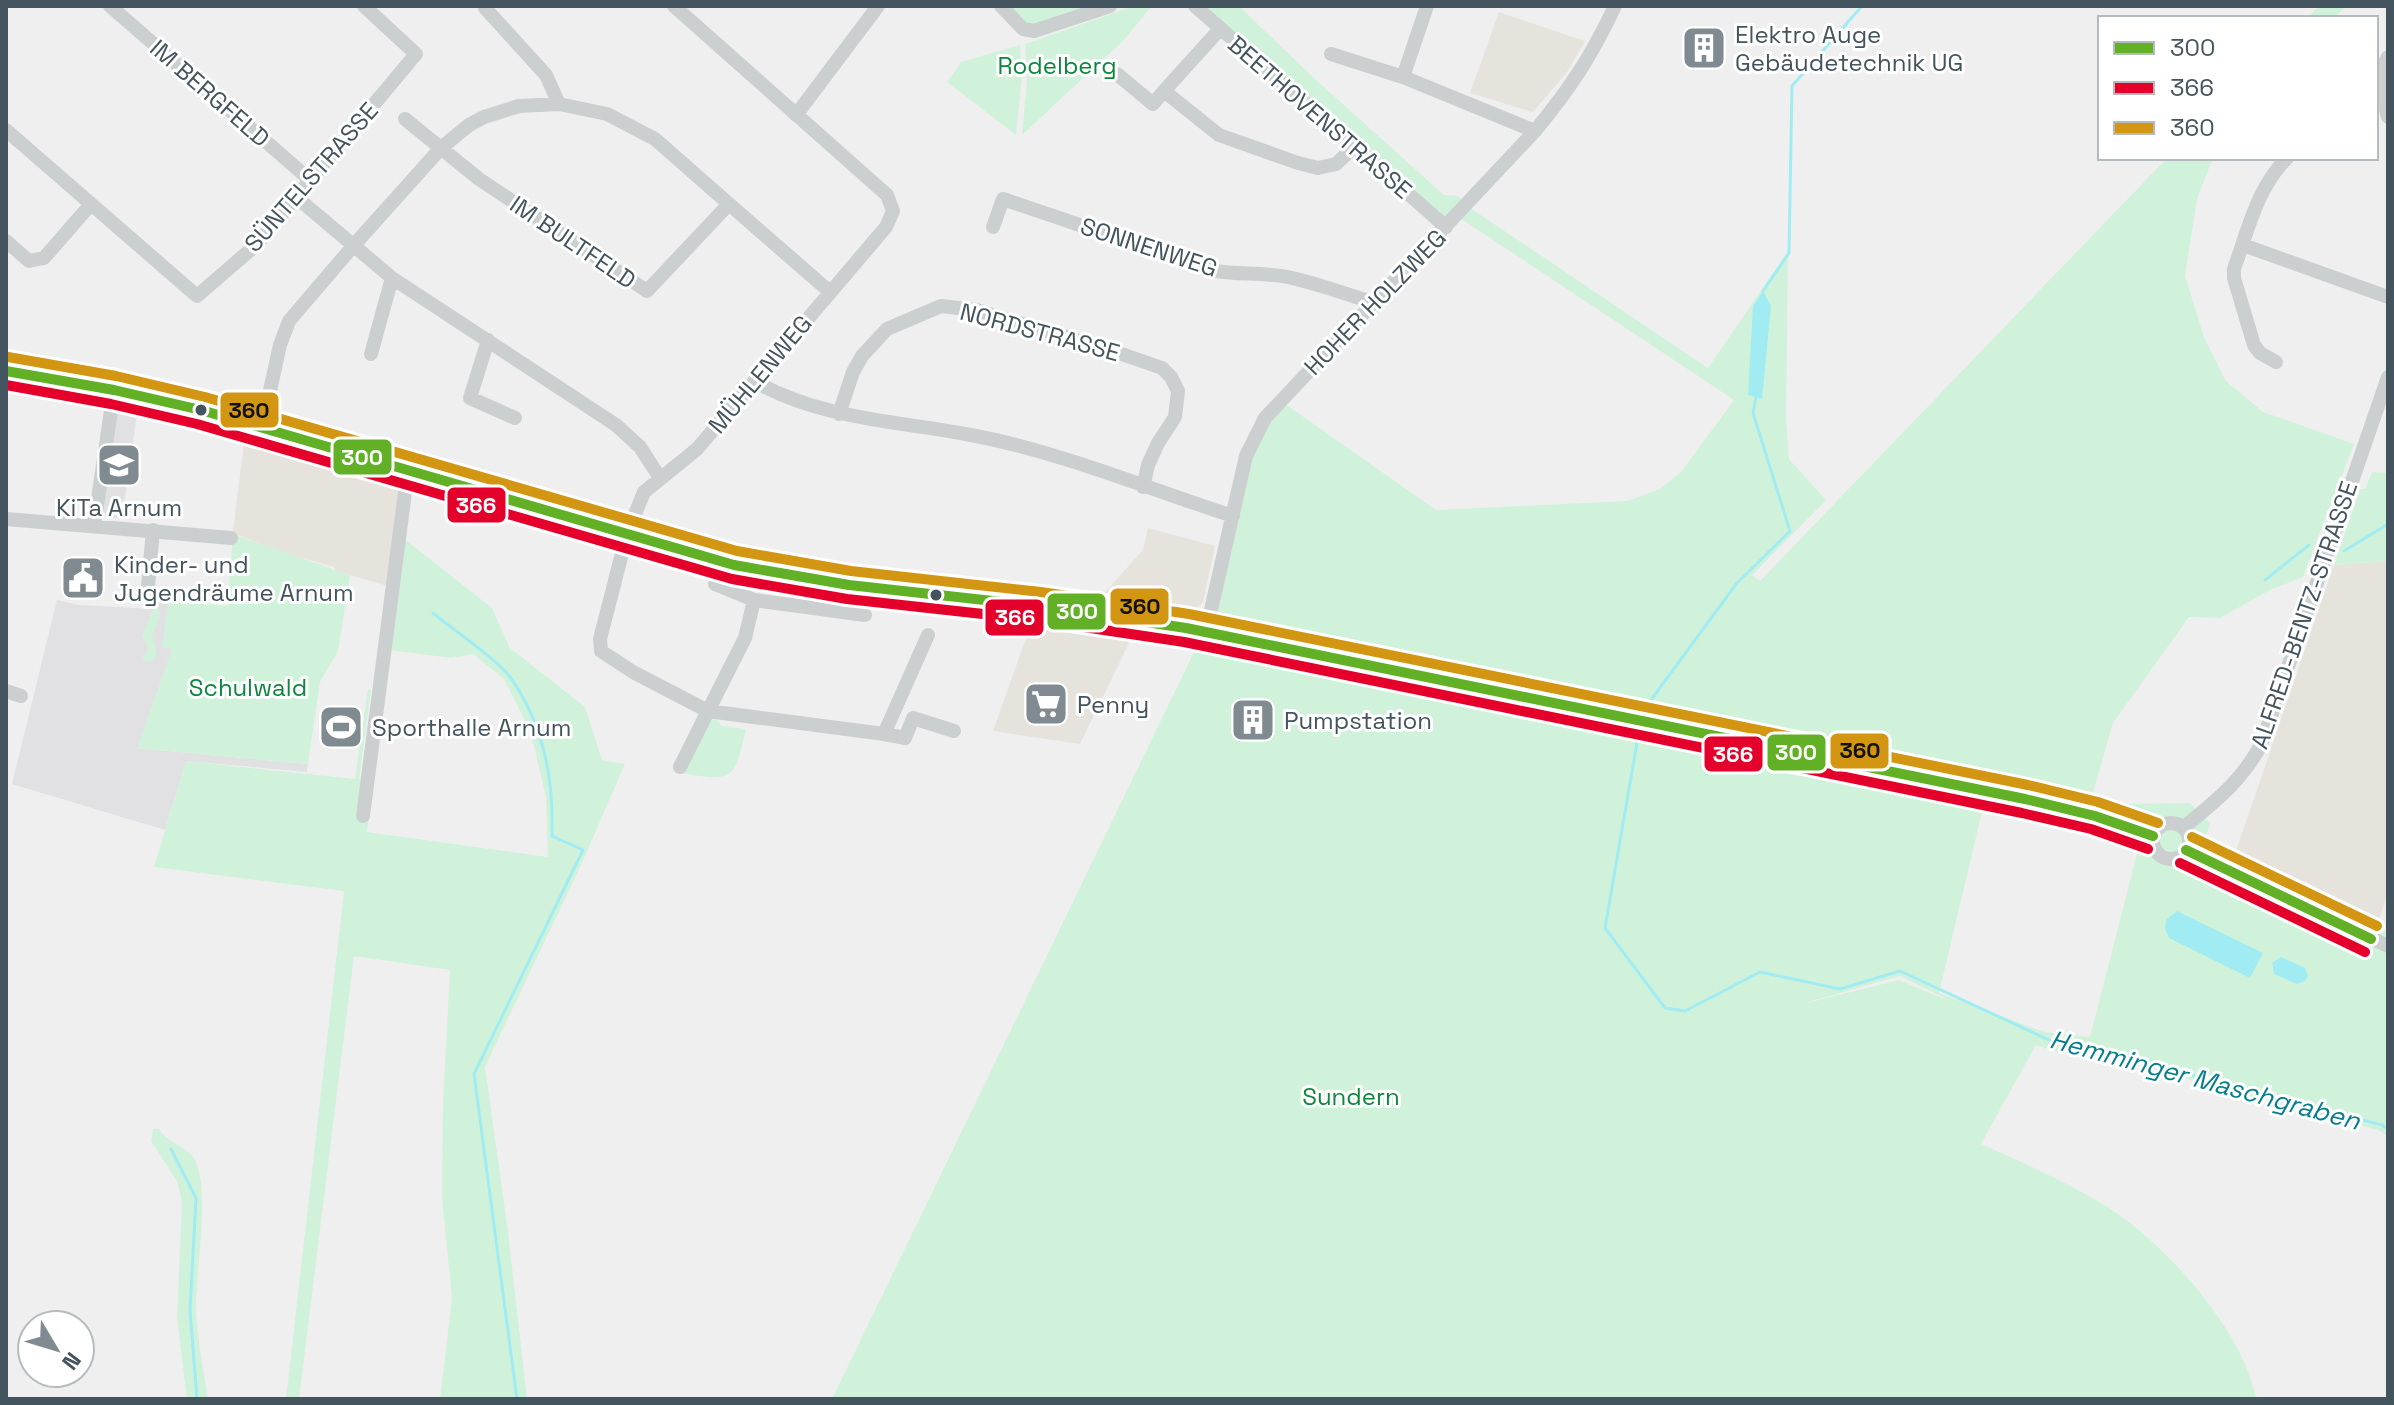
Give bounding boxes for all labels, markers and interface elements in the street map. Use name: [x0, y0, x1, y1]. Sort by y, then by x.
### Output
legend: [2098, 16, 2378, 160]
place label: Elektro Auge Gebäudetechnik UG: [1735, 19, 1963, 78]
building icon: Elektro Auge Gebäudetechnik UG: [1680, 24, 1728, 72]
street label: BEETHOVENSTRASSE: [1222, 29, 1418, 205]
text: 300: [2170, 32, 2215, 63]
street label: IM BERGFELD: [144, 33, 276, 153]
park label: Rodelberg: [997, 50, 1117, 81]
text: 366: [2170, 72, 2214, 103]
street label: SÜNTELSTRASSE: [237, 96, 385, 258]
text: 360: [2170, 112, 2215, 143]
street label: IM BULTFELD: [504, 189, 642, 295]
street label: SONNENWEG: [1076, 210, 1222, 284]
street label: HOHER HOLZWEG: [1297, 222, 1453, 382]
street label: NORDSTRASSE: [957, 296, 1123, 368]
street label: MÜHLENWEG: [701, 308, 819, 440]
line badge: 360: [219, 391, 280, 429]
text: 360: [228, 396, 270, 424]
unlabelled marker: [193, 402, 209, 418]
line badge: 300: [332, 438, 393, 476]
school or university icon: KiTa Arnum: [95, 441, 143, 489]
text: 300: [341, 443, 383, 471]
street label: ALFRED-BENTZ-STRASSE: [2244, 477, 2364, 753]
line badge: 366: [446, 486, 507, 524]
text: 366: [456, 491, 496, 519]
place label: KiTa Arnum: [56, 492, 182, 523]
place label: Kinder- und Jugendräume Arnum: [114, 549, 354, 608]
public building icon: Kinder- und Jugendräume Arnum: [59, 554, 107, 602]
unlabelled marker: [928, 587, 944, 603]
line badge: 360: [1109, 587, 1170, 626]
line badge: 300: [1046, 592, 1107, 631]
text: 360: [1119, 592, 1161, 620]
text: 300: [1056, 597, 1098, 625]
line badge: 366: [984, 598, 1045, 637]
text: 366: [995, 603, 1035, 631]
park label: Schulwald: [189, 672, 307, 703]
supermarket icon: Penny: [1022, 680, 1070, 728]
place label: Penny: [1077, 689, 1149, 720]
building icon: Pumpstation: [1229, 696, 1277, 744]
sports icon: Sporthalle Arnum: [317, 703, 365, 751]
place label: Pumpstation: [1284, 705, 1432, 736]
place label: Sporthalle Arnum: [372, 712, 571, 743]
line badge: 360: [1829, 732, 1890, 770]
line badge: 300: [1766, 733, 1827, 772]
line badge: 366: [1703, 735, 1764, 773]
text: 360: [1839, 736, 1881, 764]
text: 300: [1775, 738, 1817, 766]
text: 366: [1713, 740, 1753, 768]
water label: Hemminger Maschgraben: [2046, 1022, 2365, 1138]
park label: Sundern: [1302, 1081, 1400, 1112]
north arrow: [16, 1309, 96, 1389]
text: N: [56, 1347, 87, 1376]

